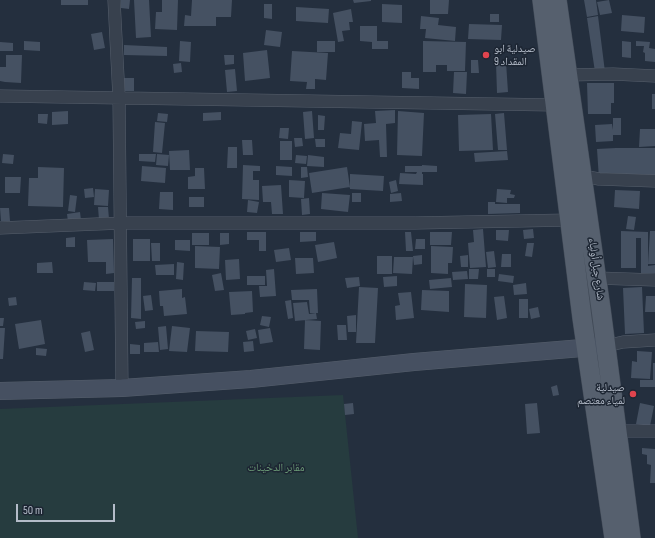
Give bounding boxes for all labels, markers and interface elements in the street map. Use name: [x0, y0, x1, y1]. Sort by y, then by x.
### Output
place label: صيدلية ابو المقداد 9: [494, 42, 536, 68]
marker: صيدلية ابو المقداد 9: [481, 50, 491, 60]
street label: شارع جبل أولياء: [585, 237, 607, 301]
place label: صيدلية لمياء معتصم: [577, 381, 625, 407]
marker: صيدلية لمياء معتصم: [628, 389, 638, 399]
park label: مقابر الدخينات: [248, 461, 304, 475]
scale bar: [18, 496, 117, 522]
text: 50 m: [23, 503, 43, 518]

